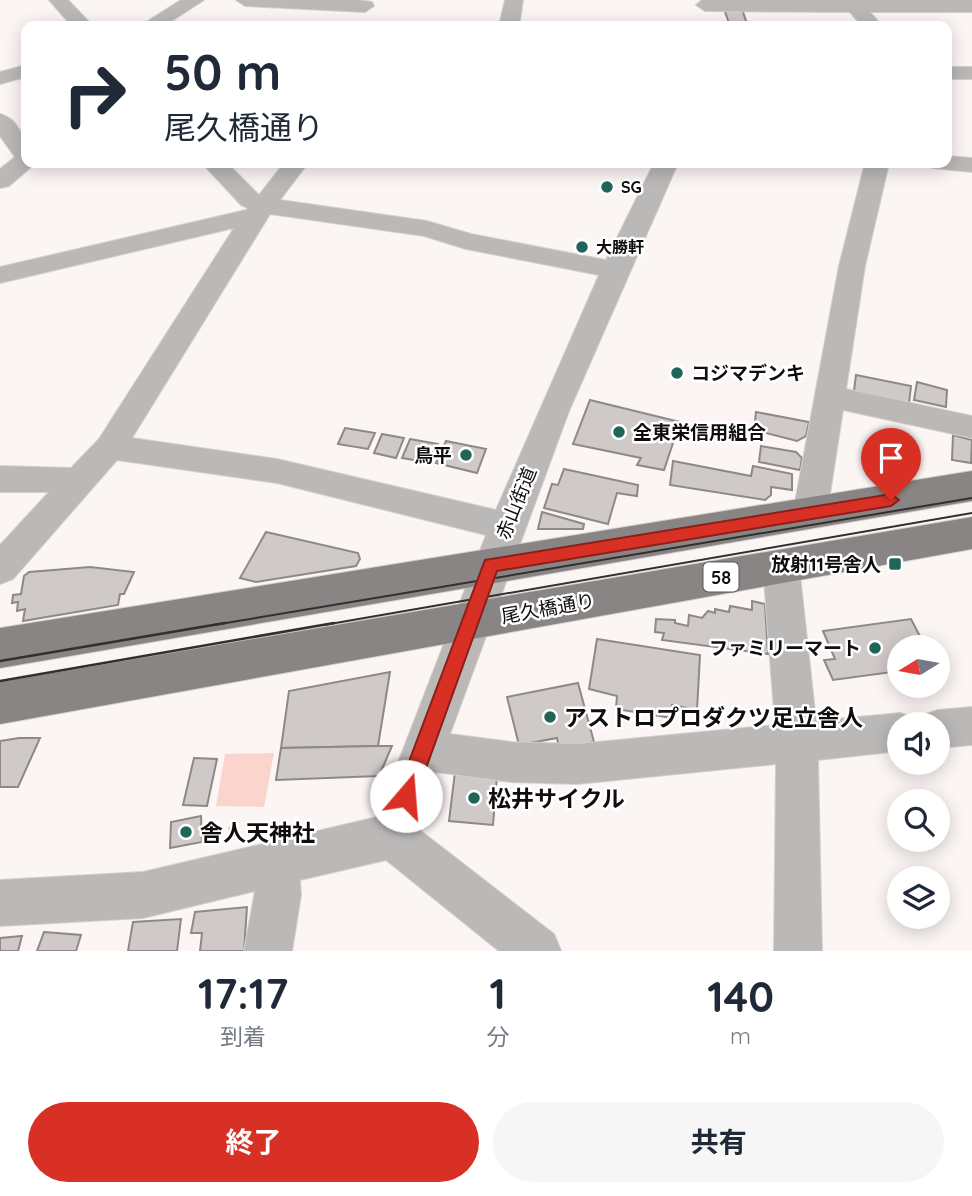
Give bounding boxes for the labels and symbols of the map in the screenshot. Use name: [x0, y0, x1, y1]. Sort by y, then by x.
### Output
place label: SG: [621, 177, 642, 197]
marker: SG: [599, 179, 615, 195]
place label: 大勝軒: [596, 237, 644, 257]
marker: 大勝軒: [574, 239, 590, 255]
place label: コジマデンキ: [691, 361, 805, 385]
marker: コジマデンキ: [669, 365, 685, 381]
place label: 全東栄信用組合: [633, 420, 766, 444]
marker: 全東栄信用組合: [611, 424, 627, 440]
pin: [861, 428, 921, 500]
place label: 鳥平: [414, 443, 452, 467]
marker: 鳥平: [458, 447, 474, 463]
street label: 赤山街道: [491, 463, 541, 543]
place label: 放射11号舎人: [771, 552, 881, 576]
marker: 放射11号舎人: [887, 556, 903, 572]
road number: 58: [704, 562, 738, 592]
street label: 尾久橋通り: [499, 588, 597, 628]
north arrow: [887, 635, 950, 698]
place label: ファミリーマート: [709, 636, 861, 660]
marker: ファミリーマート: [867, 640, 883, 656]
place label: アストロプロダクツ足立舎人: [564, 703, 863, 732]
marker: アストロプロダクツ足立舎人: [542, 709, 558, 725]
position arrow: [369, 759, 443, 833]
place label: 松井サイクル: [488, 784, 625, 813]
marker: 松井サイクル: [466, 790, 482, 806]
place label: 舎人天神社: [200, 818, 315, 847]
marker: 舎人天神社: [178, 824, 194, 840]

